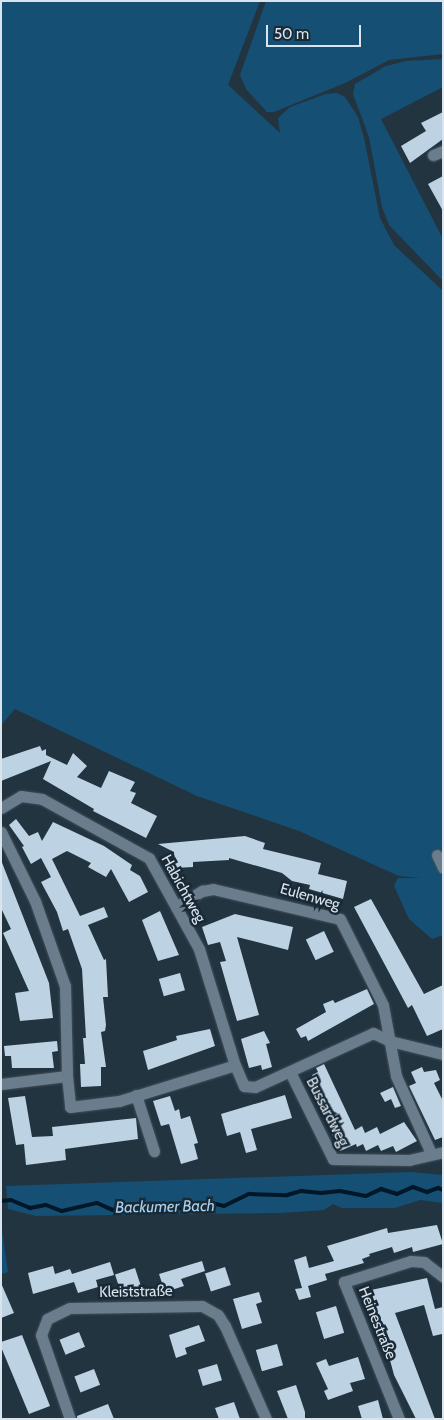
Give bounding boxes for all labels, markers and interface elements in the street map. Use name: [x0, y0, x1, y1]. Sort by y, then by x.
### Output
scale bar: [269, 15, 364, 47]
text: 50 m: [274, 25, 309, 43]
street label: Habichtweg: [157, 852, 209, 926]
street label: Eulenweg: [278, 880, 342, 914]
street label: Bussardweg: [302, 1074, 352, 1150]
water label: Backumer Bach: [115, 1197, 215, 1217]
street label: Kleiststraße: [99, 1282, 173, 1302]
street label: Heinestraße: [354, 1284, 400, 1362]

